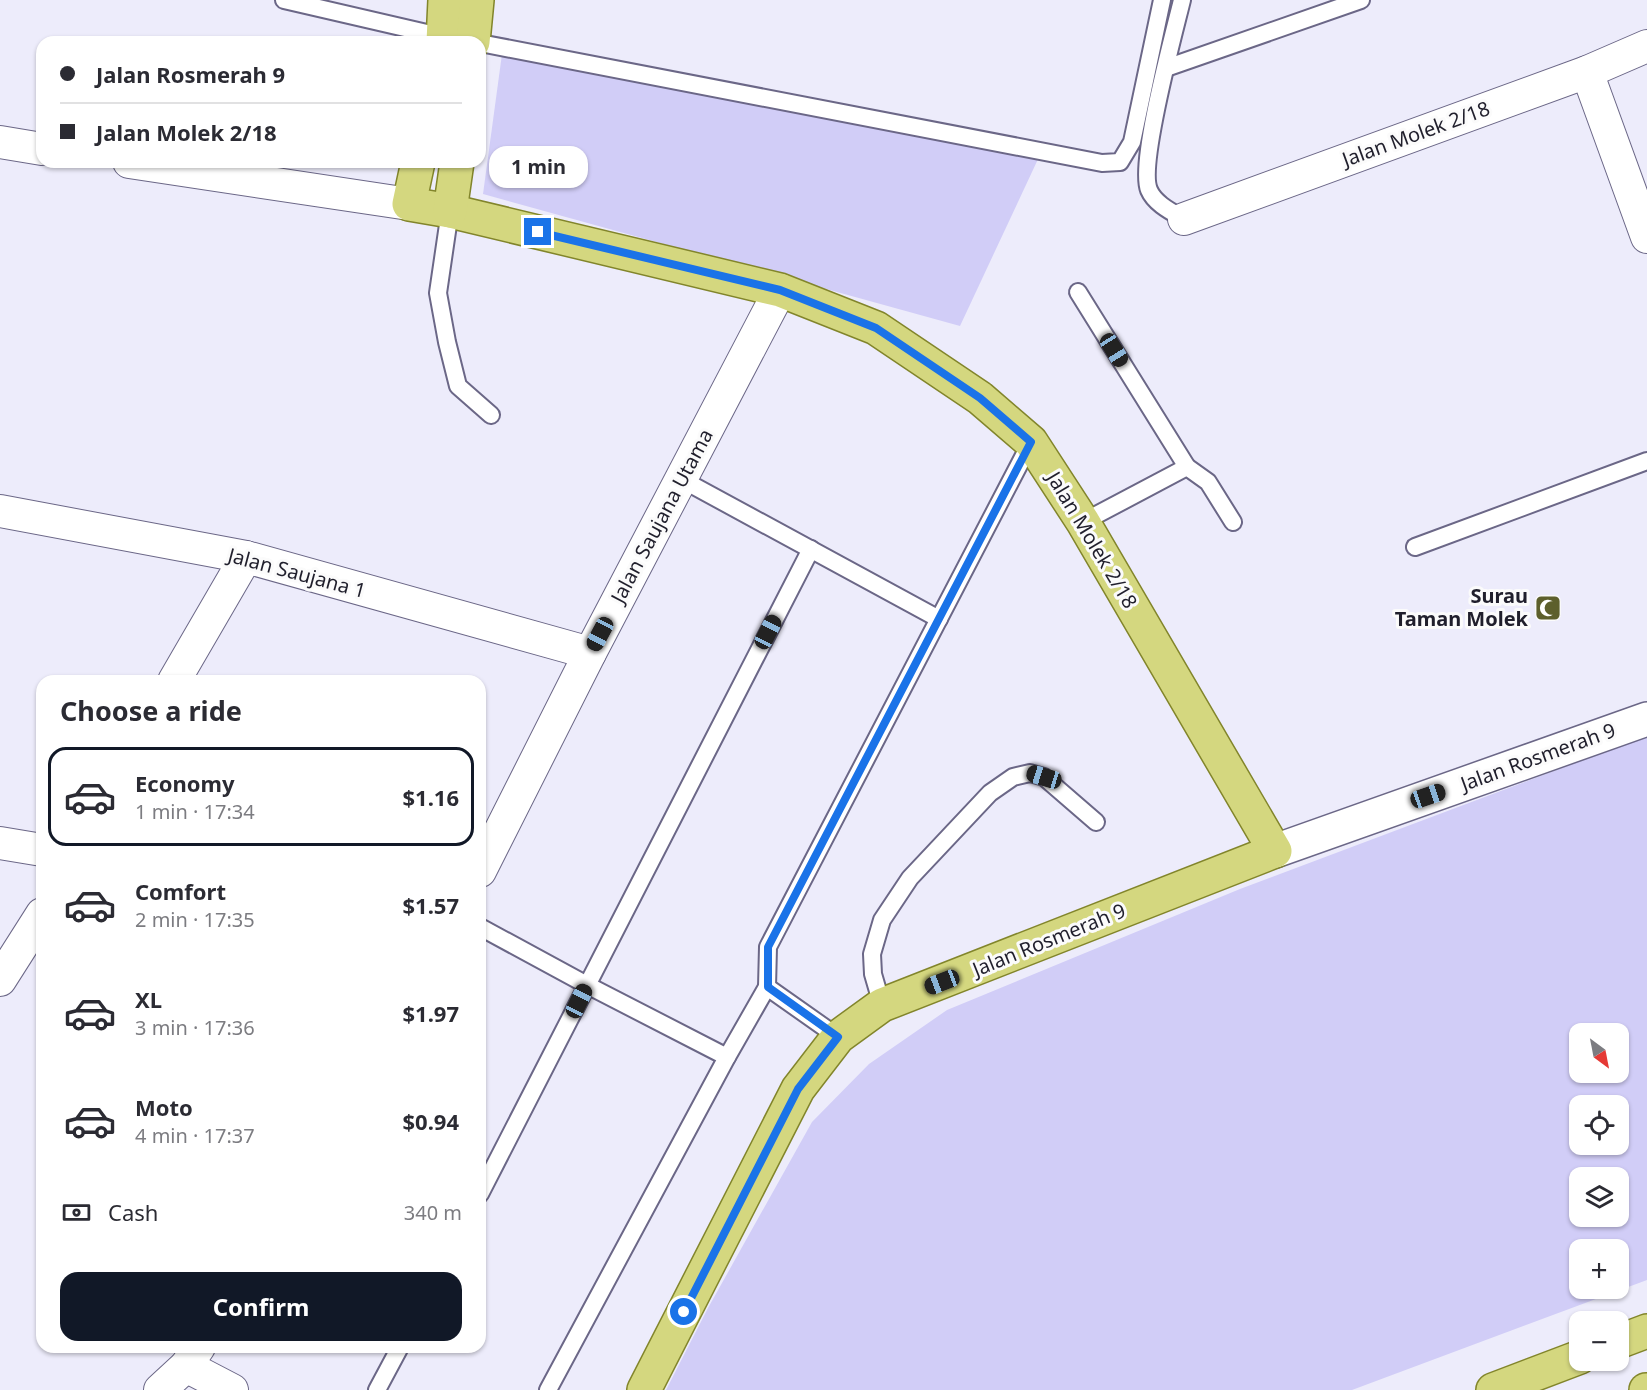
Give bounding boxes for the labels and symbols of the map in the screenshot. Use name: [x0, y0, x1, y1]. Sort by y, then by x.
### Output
street label: Jalan Molek 2/18: [1337, 94, 1493, 173]
callout: 1 min: [488, 145, 588, 187]
route end: [524, 218, 551, 245]
car: [1097, 330, 1131, 370]
street label: Jalan Saujana Utama: [603, 424, 719, 609]
street label: Jalan Molek 2/18: [1040, 465, 1144, 613]
street label: Jalan Saujana 1: [223, 541, 369, 604]
place label: Surau Taman Molek: [1395, 582, 1529, 632]
mosque icon: Surau Taman Molek: [1533, 593, 1563, 623]
car: [752, 612, 784, 652]
car: [584, 614, 616, 654]
street label: Jalan Rosmerah 9: [1455, 716, 1619, 798]
car: [1024, 763, 1064, 791]
car: [1408, 782, 1448, 810]
street label: Jalan Rosmerah 9: [966, 897, 1129, 983]
car: [922, 967, 962, 997]
car: [563, 981, 595, 1021]
north arrow: [1569, 1023, 1629, 1083]
route start: [670, 1298, 697, 1325]

